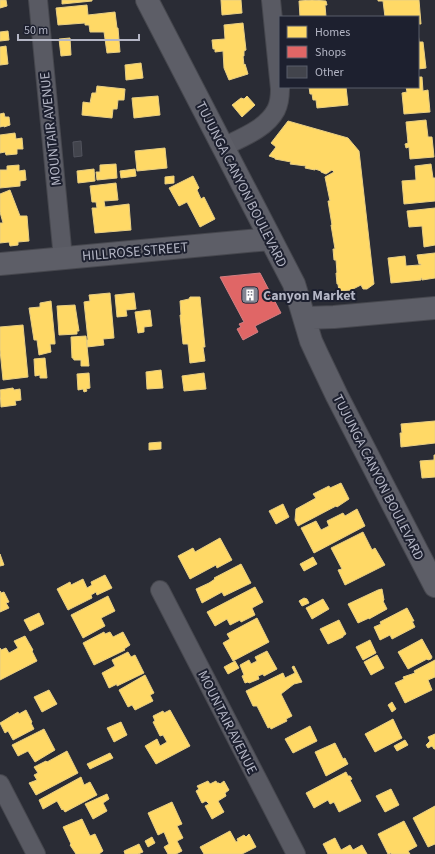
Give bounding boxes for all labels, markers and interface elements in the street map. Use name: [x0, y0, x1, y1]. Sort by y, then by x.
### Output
scale bar: [18, 16, 139, 42]
legend: [279, 16, 419, 88]
text: 50 m: [24, 22, 48, 39]
text: Homes: [315, 24, 350, 41]
text: Shops: [315, 44, 346, 61]
text: Other: [315, 64, 345, 81]
street label: MOUNTAIR AVENUE: [35, 71, 67, 187]
street label: TUJUNGA CANYON BOULEVARD: [190, 98, 292, 271]
street label: HILLROSE STREET: [81, 237, 189, 267]
building icon: Canyon Market: [240, 285, 260, 305]
place label: Canyon Market: [263, 286, 356, 306]
street label: TUJUNGA CANYON BOULEVARD: [327, 391, 429, 564]
street label: MOUNTAIR AVENUE: [192, 667, 262, 778]

